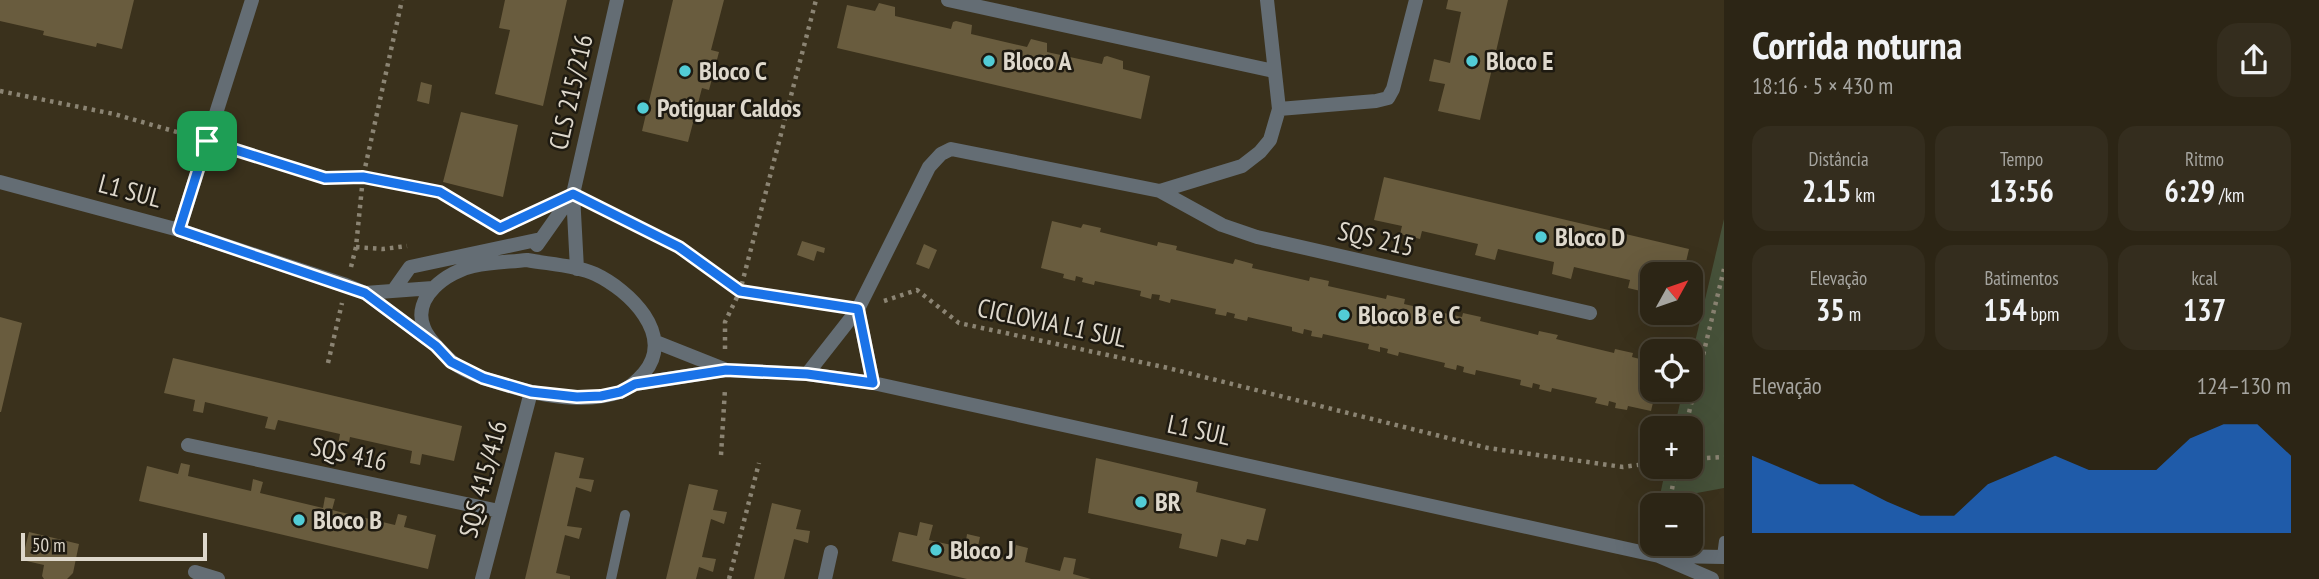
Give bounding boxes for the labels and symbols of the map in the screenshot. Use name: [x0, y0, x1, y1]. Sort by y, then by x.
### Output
street label: CLS 215/216: [541, 31, 600, 153]
place label: Bloco A: [1003, 44, 1072, 77]
place label: Bloco E: [1486, 44, 1553, 77]
marker: Bloco A: [981, 53, 997, 69]
marker: Bloco E: [1464, 53, 1480, 69]
place label: Bloco C: [699, 54, 767, 87]
marker: Bloco C: [677, 63, 693, 79]
place label: Potiguar Caldos: [657, 91, 801, 124]
marker: Potiguar Caldos: [635, 100, 651, 116]
pin: [177, 111, 237, 171]
street label: L1 SUL: [95, 166, 165, 215]
street label: SQS 215: [1335, 214, 1417, 263]
place label: Bloco D: [1555, 220, 1625, 253]
marker: Bloco D: [1533, 229, 1549, 245]
north arrow: [1640, 262, 1703, 326]
street label: CICLOVIA L1 SUL: [975, 291, 1130, 354]
place label: Bloco B e C: [1358, 298, 1461, 331]
marker: Bloco B e C: [1336, 307, 1352, 323]
street label: L1 SUL: [1165, 407, 1234, 452]
street label: SQS 415/416: [451, 417, 514, 541]
street label: SQS 416: [308, 429, 390, 478]
place label: BR: [1155, 485, 1181, 518]
marker: BR: [1133, 494, 1149, 510]
place label: Bloco B: [313, 503, 382, 536]
marker: Bloco B: [291, 512, 307, 528]
scale bar: [21, 530, 206, 562]
place label: Bloco J: [950, 533, 1014, 566]
marker: Bloco J: [928, 542, 944, 558]

